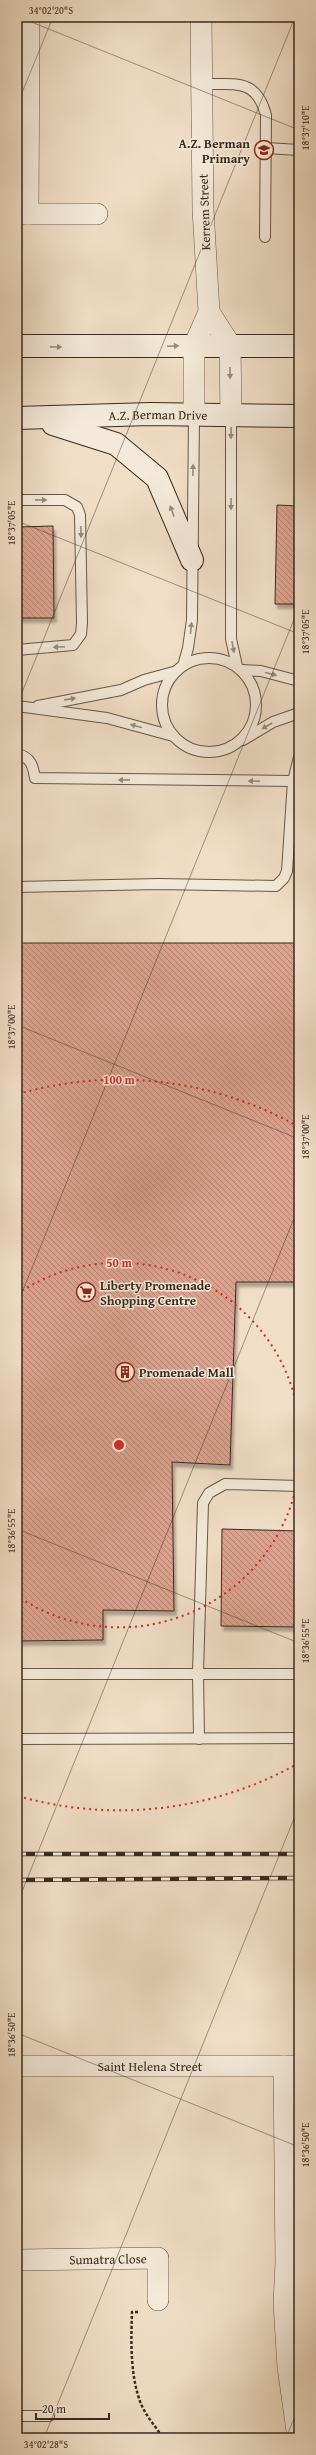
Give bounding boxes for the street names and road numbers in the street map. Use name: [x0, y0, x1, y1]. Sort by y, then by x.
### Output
street label: Kerrem Street: [194, 173, 215, 251]
street label: A.Z. Berman Drive: [108, 405, 208, 425]
street label: Saint Helena Street: [98, 2057, 203, 2076]
street label: Sumatra Close: [69, 2249, 147, 2269]

